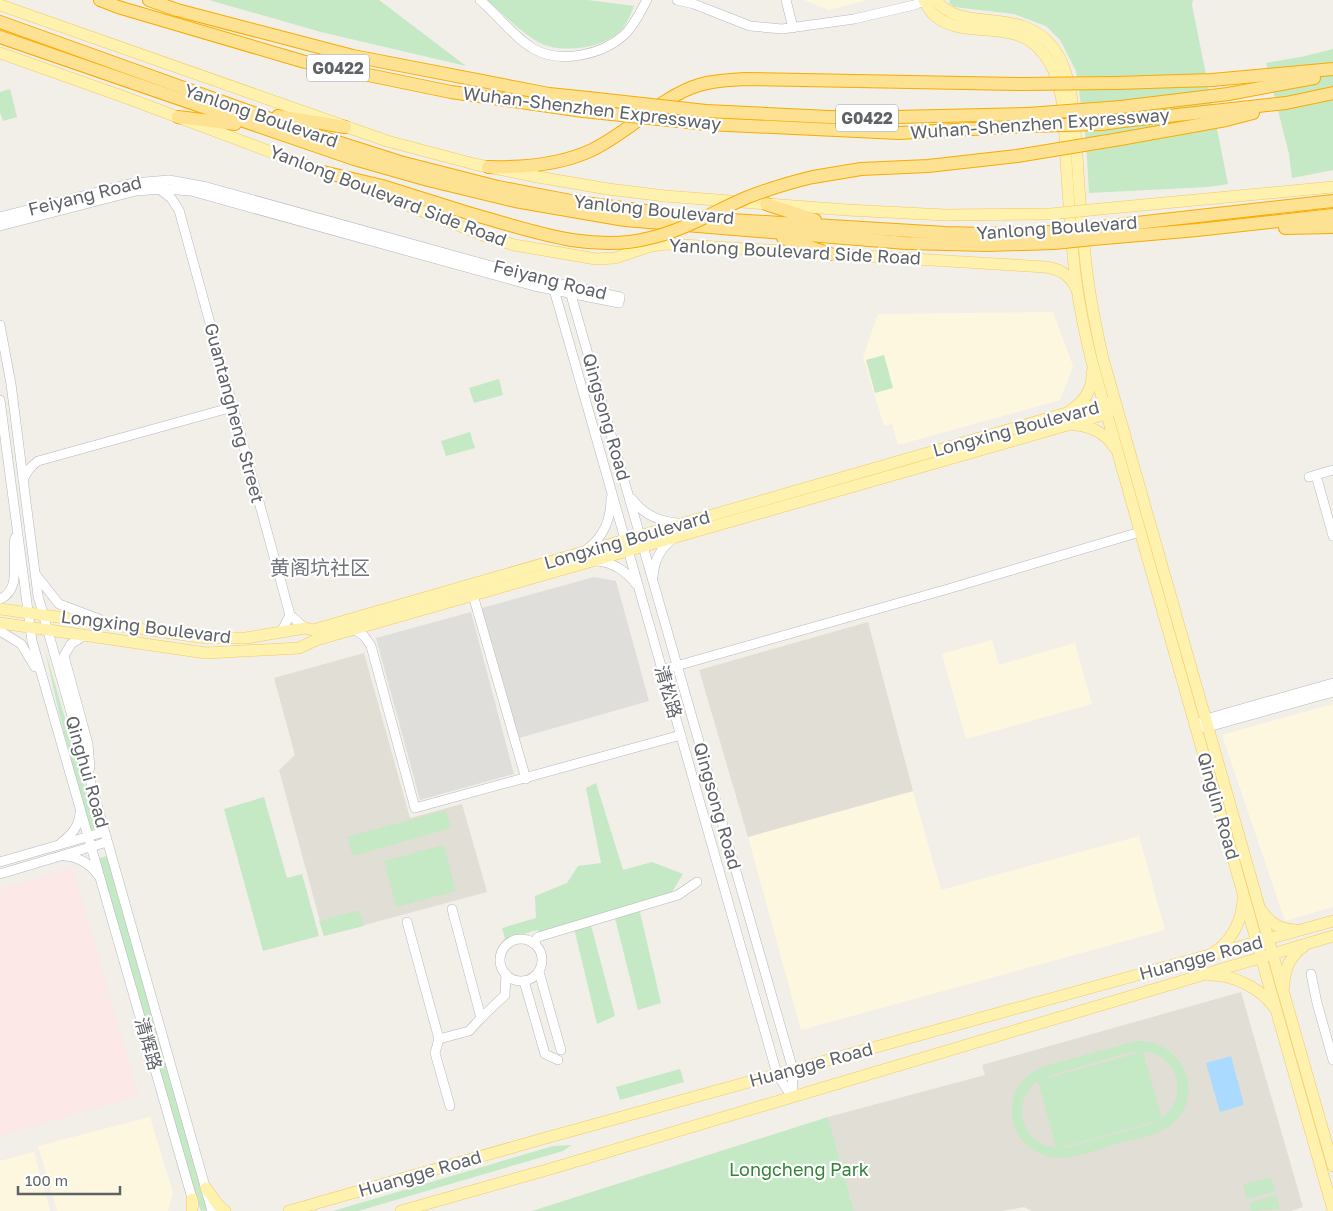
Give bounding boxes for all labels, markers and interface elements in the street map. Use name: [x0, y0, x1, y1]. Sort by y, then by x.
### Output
road number: G0422: [307, 54, 369, 82]
street label: Yanlong Boulevard: [181, 78, 341, 152]
street label: Wuhan-Shenzhen Expressway: [462, 81, 722, 135]
street label: Wuhan-Shenzhen Expressway: [910, 103, 1170, 143]
road number: G0422: [836, 105, 898, 132]
street label: Yanlong Boulevard Side Road: [267, 140, 510, 251]
street label: Feiyang Road: [26, 170, 144, 220]
street label: Yanlong Boulevard: [573, 190, 735, 228]
street label: Yanlong Boulevard: [976, 210, 1138, 244]
street label: Yanlong Boulevard Side Road: [668, 233, 922, 269]
street label: Feiyang Road: [491, 254, 609, 304]
street label: Guantangheng Street: [200, 320, 270, 505]
street label: Qingsong Road: [578, 351, 636, 483]
street label: Longxing Boulevard: [930, 395, 1101, 461]
street label: Longxing Boulevard: [541, 505, 712, 573]
district label: 黄阁坑社区: [270, 555, 370, 579]
street label: Longxing Boulevard: [60, 605, 233, 647]
street label: 清松路: [651, 663, 687, 721]
street label: Qinghui Road: [61, 713, 114, 830]
street label: Qingsong Road: [689, 740, 747, 872]
street label: Qinglin Road: [1193, 750, 1245, 862]
street label: Huangge Road: [1137, 930, 1265, 984]
street label: 清辉路: [131, 1015, 167, 1073]
street label: Huangge Road: [747, 1037, 875, 1091]
street label: Huangge Road: [356, 1145, 484, 1201]
park label: Longcheng Park: [729, 1158, 869, 1180]
scale bar: [18, 1164, 120, 1196]
text: 100 m: [25, 1171, 68, 1189]

